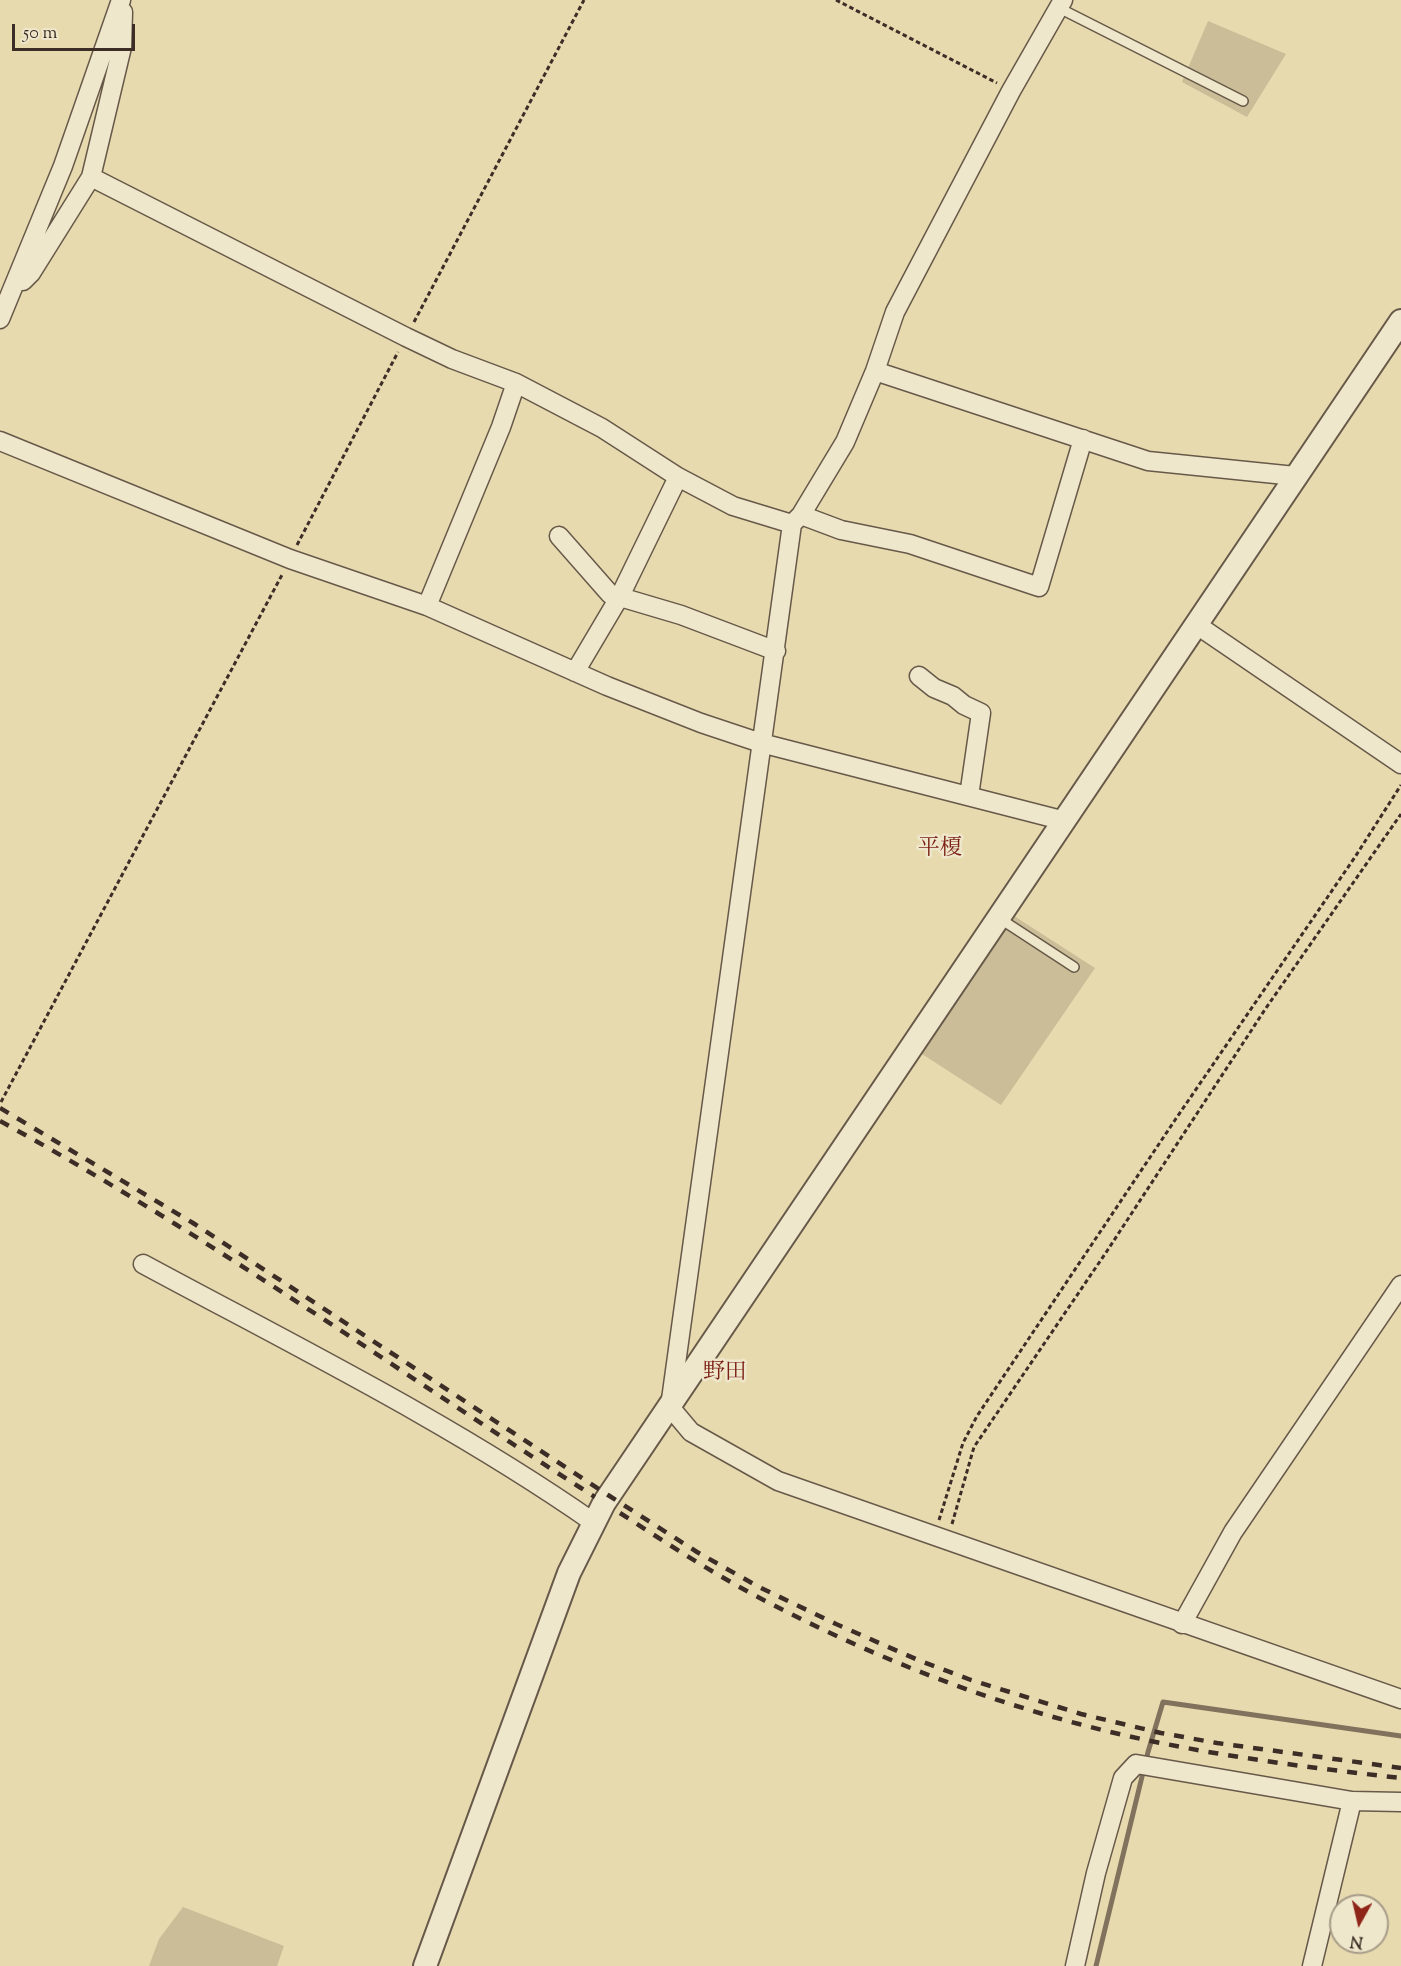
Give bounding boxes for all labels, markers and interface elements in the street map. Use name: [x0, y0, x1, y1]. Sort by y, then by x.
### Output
scale bar: [15, 12, 138, 50]
text: 50 m: [23, 21, 57, 47]
district label: 平榎: [918, 837, 962, 863]
district label: 野田: [703, 1361, 747, 1387]
north arrow: [1329, 1894, 1389, 1954]
text: N: [1349, 1928, 1365, 1953]

